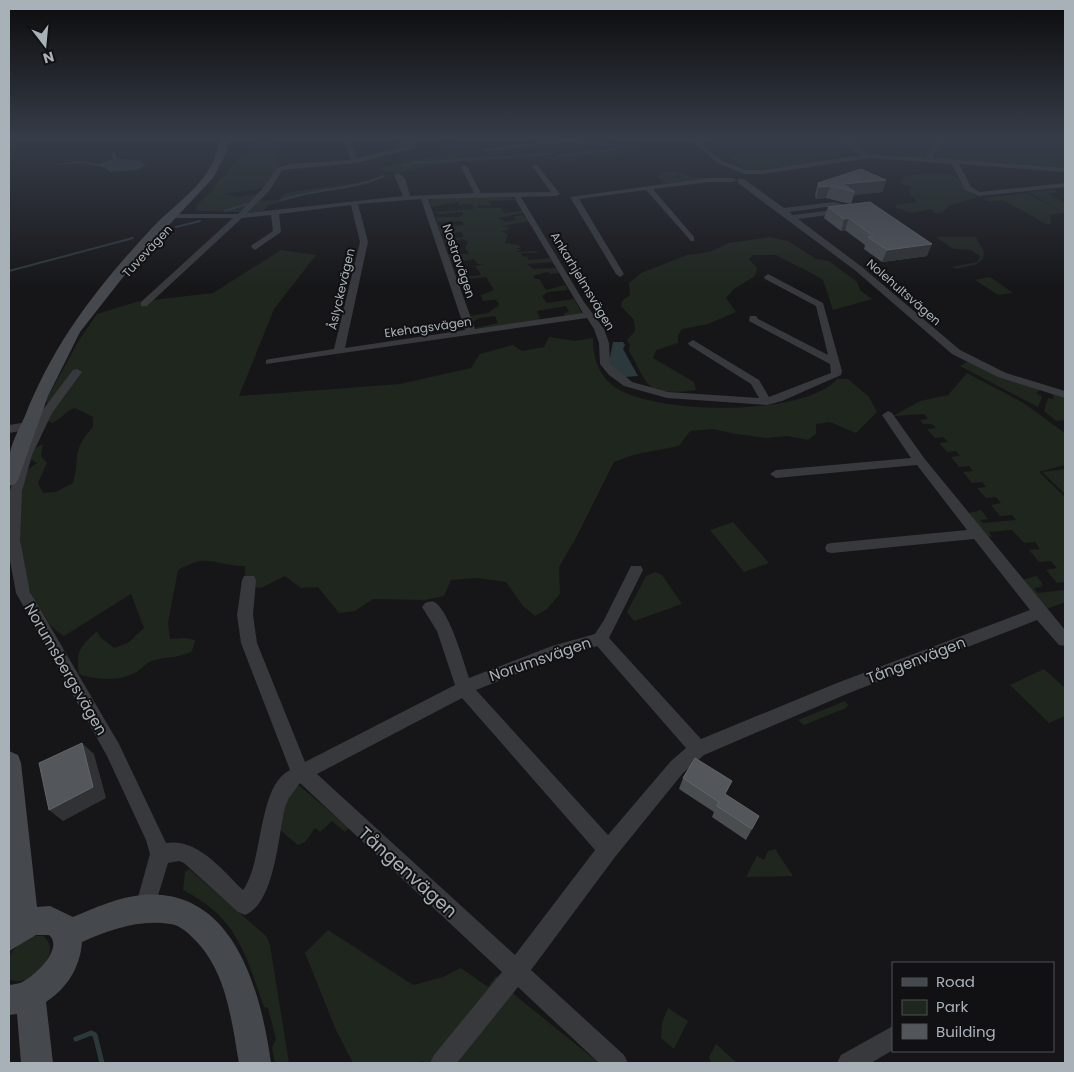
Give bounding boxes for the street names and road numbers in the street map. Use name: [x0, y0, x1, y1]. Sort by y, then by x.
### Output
street label: Tuvevägen: [118, 221, 176, 281]
street label: Nostravägen: [438, 222, 480, 300]
street label: Ankarhjelmsvägen: [547, 228, 619, 334]
street label: Åslyckevägen: [323, 247, 359, 331]
street label: Nolehultsvägen: [863, 255, 945, 329]
street label: Ekehagsvägen: [383, 312, 473, 342]
street label: Norumsbergsvägen: [20, 599, 112, 739]
street label: Tångenvägen: [863, 631, 969, 689]
street label: Norumsvägen: [486, 632, 594, 686]
street label: Tångenvägen: [353, 821, 463, 923]

